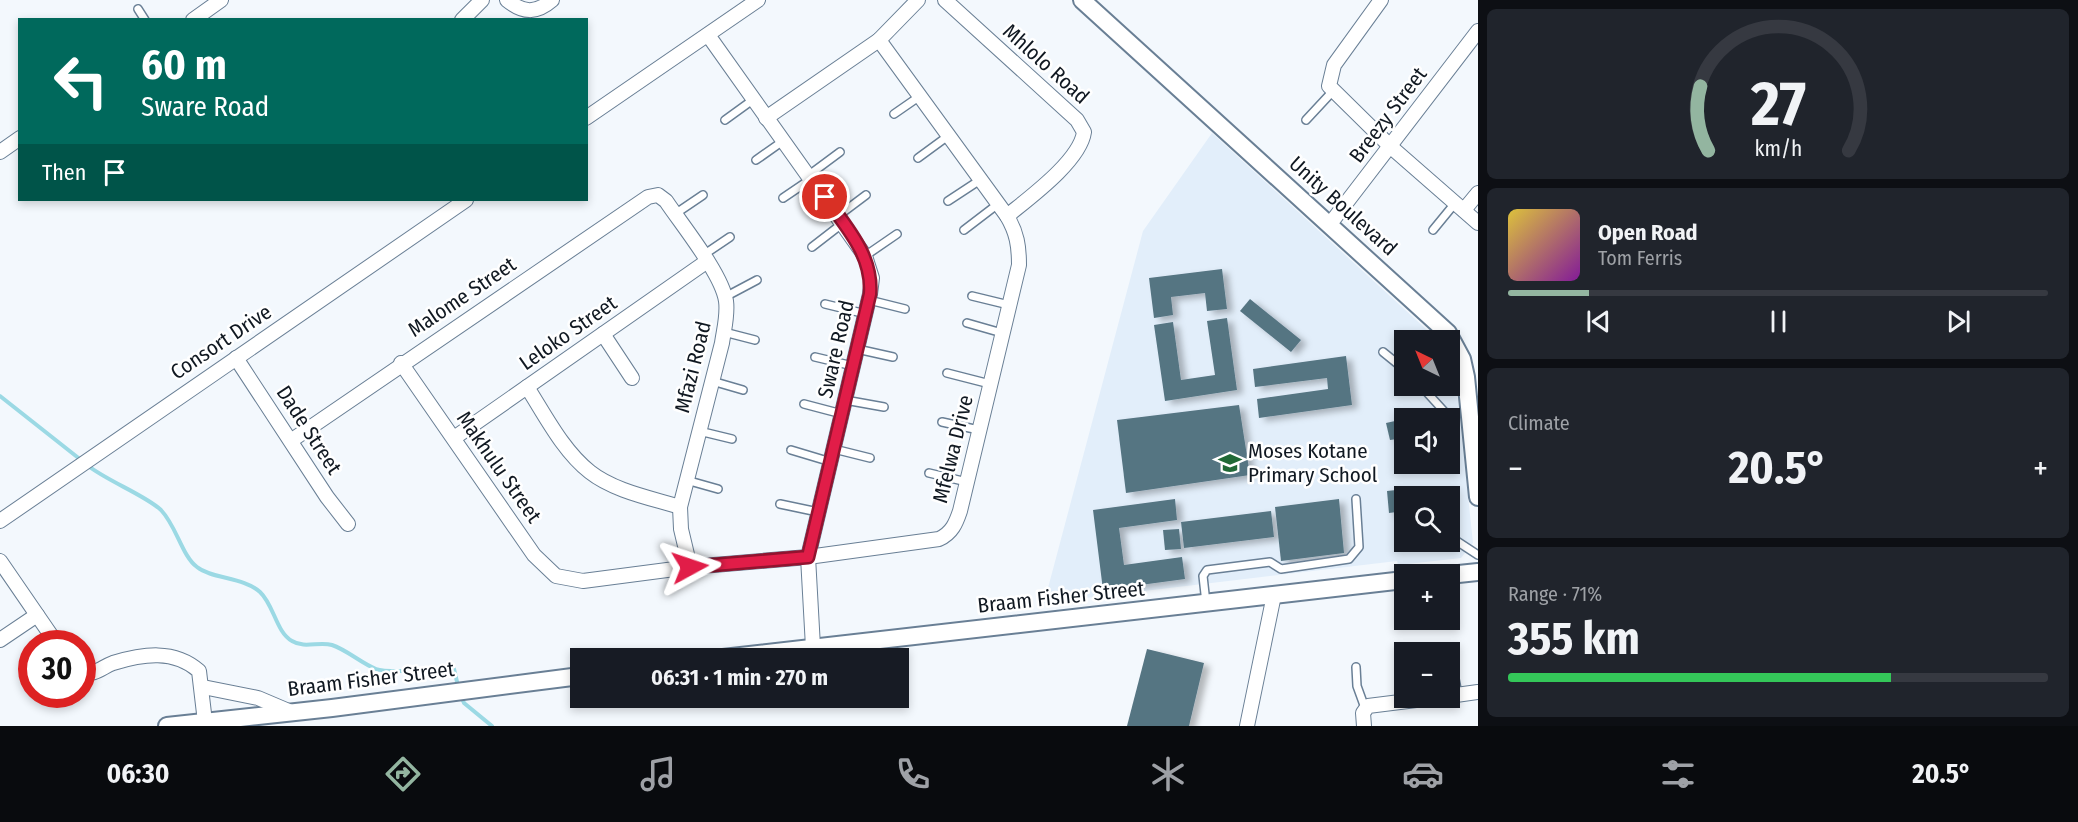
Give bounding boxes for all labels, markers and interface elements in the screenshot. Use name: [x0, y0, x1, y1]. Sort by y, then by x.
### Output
street label: Mhlolo Road: [997, 18, 1095, 110]
text: 60 m: [141, 40, 227, 90]
icon: left: [42, 42, 120, 120]
street label: Breezy Street: [1344, 62, 1432, 168]
text: 27: [1749, 67, 1806, 142]
text: Sware Road: [141, 91, 269, 123]
text: km/h: [1754, 137, 1802, 163]
street label: Unity Boulevard: [1284, 151, 1402, 261]
icon: arrive: [98, 156, 131, 189]
text: Then: [42, 159, 86, 186]
pin: [799, 171, 850, 222]
icon: arrive: [808, 180, 841, 213]
text: Open Road: [1598, 219, 1698, 246]
text: Tom Ferris: [1598, 246, 1682, 270]
street label: Malome Street: [403, 251, 521, 343]
street label: Leloko Street: [514, 290, 622, 376]
street label: Sware Road: [812, 297, 860, 401]
street label: Consort Drive: [166, 299, 276, 385]
icon: previous: [1582, 305, 1615, 338]
icon: pause: [1762, 305, 1795, 338]
icon: next: [1942, 305, 1975, 338]
street label: Mfazi Road: [669, 319, 717, 415]
north arrow: [1394, 330, 1460, 396]
map controls: [1394, 330, 1460, 708]
street label: Dade Street: [271, 381, 347, 479]
street label: Mfelwa Drive: [927, 392, 979, 506]
street label: Makhulu Street: [451, 406, 547, 528]
button: sound: [1394, 408, 1460, 474]
text: Climate: [1508, 411, 1570, 435]
place label: Moses Kotane Primary School: [1248, 438, 1378, 488]
text: 20.5°: [1728, 441, 1827, 495]
text: −: [1508, 449, 1523, 489]
text: +: [2033, 449, 2048, 489]
school or university icon: Moses Kotane Primary School: [1217, 450, 1243, 476]
button: search: [1394, 486, 1460, 552]
position arrow: [658, 535, 722, 599]
button: +: [1394, 564, 1460, 630]
street label: Braam Fisher Street: [976, 575, 1146, 619]
text: Range · 71%: [1508, 582, 1602, 606]
text: 355 km: [1508, 612, 1640, 666]
speed limit sign: 30: [18, 630, 96, 708]
button: −: [1394, 642, 1460, 708]
street label: Braam Fisher Street: [286, 656, 456, 702]
text: 06:31 · 1 min · 270 m: [651, 664, 828, 691]
icon: directions: [382, 753, 424, 795]
icon: music: [637, 753, 679, 795]
icon: phone: [892, 753, 934, 795]
icon: climate: [1147, 753, 1189, 795]
icon: car: [1402, 753, 1444, 795]
icon: filters: [1657, 753, 1699, 795]
text: 06:30: [106, 758, 169, 790]
text: 20.5°: [1912, 758, 1971, 790]

